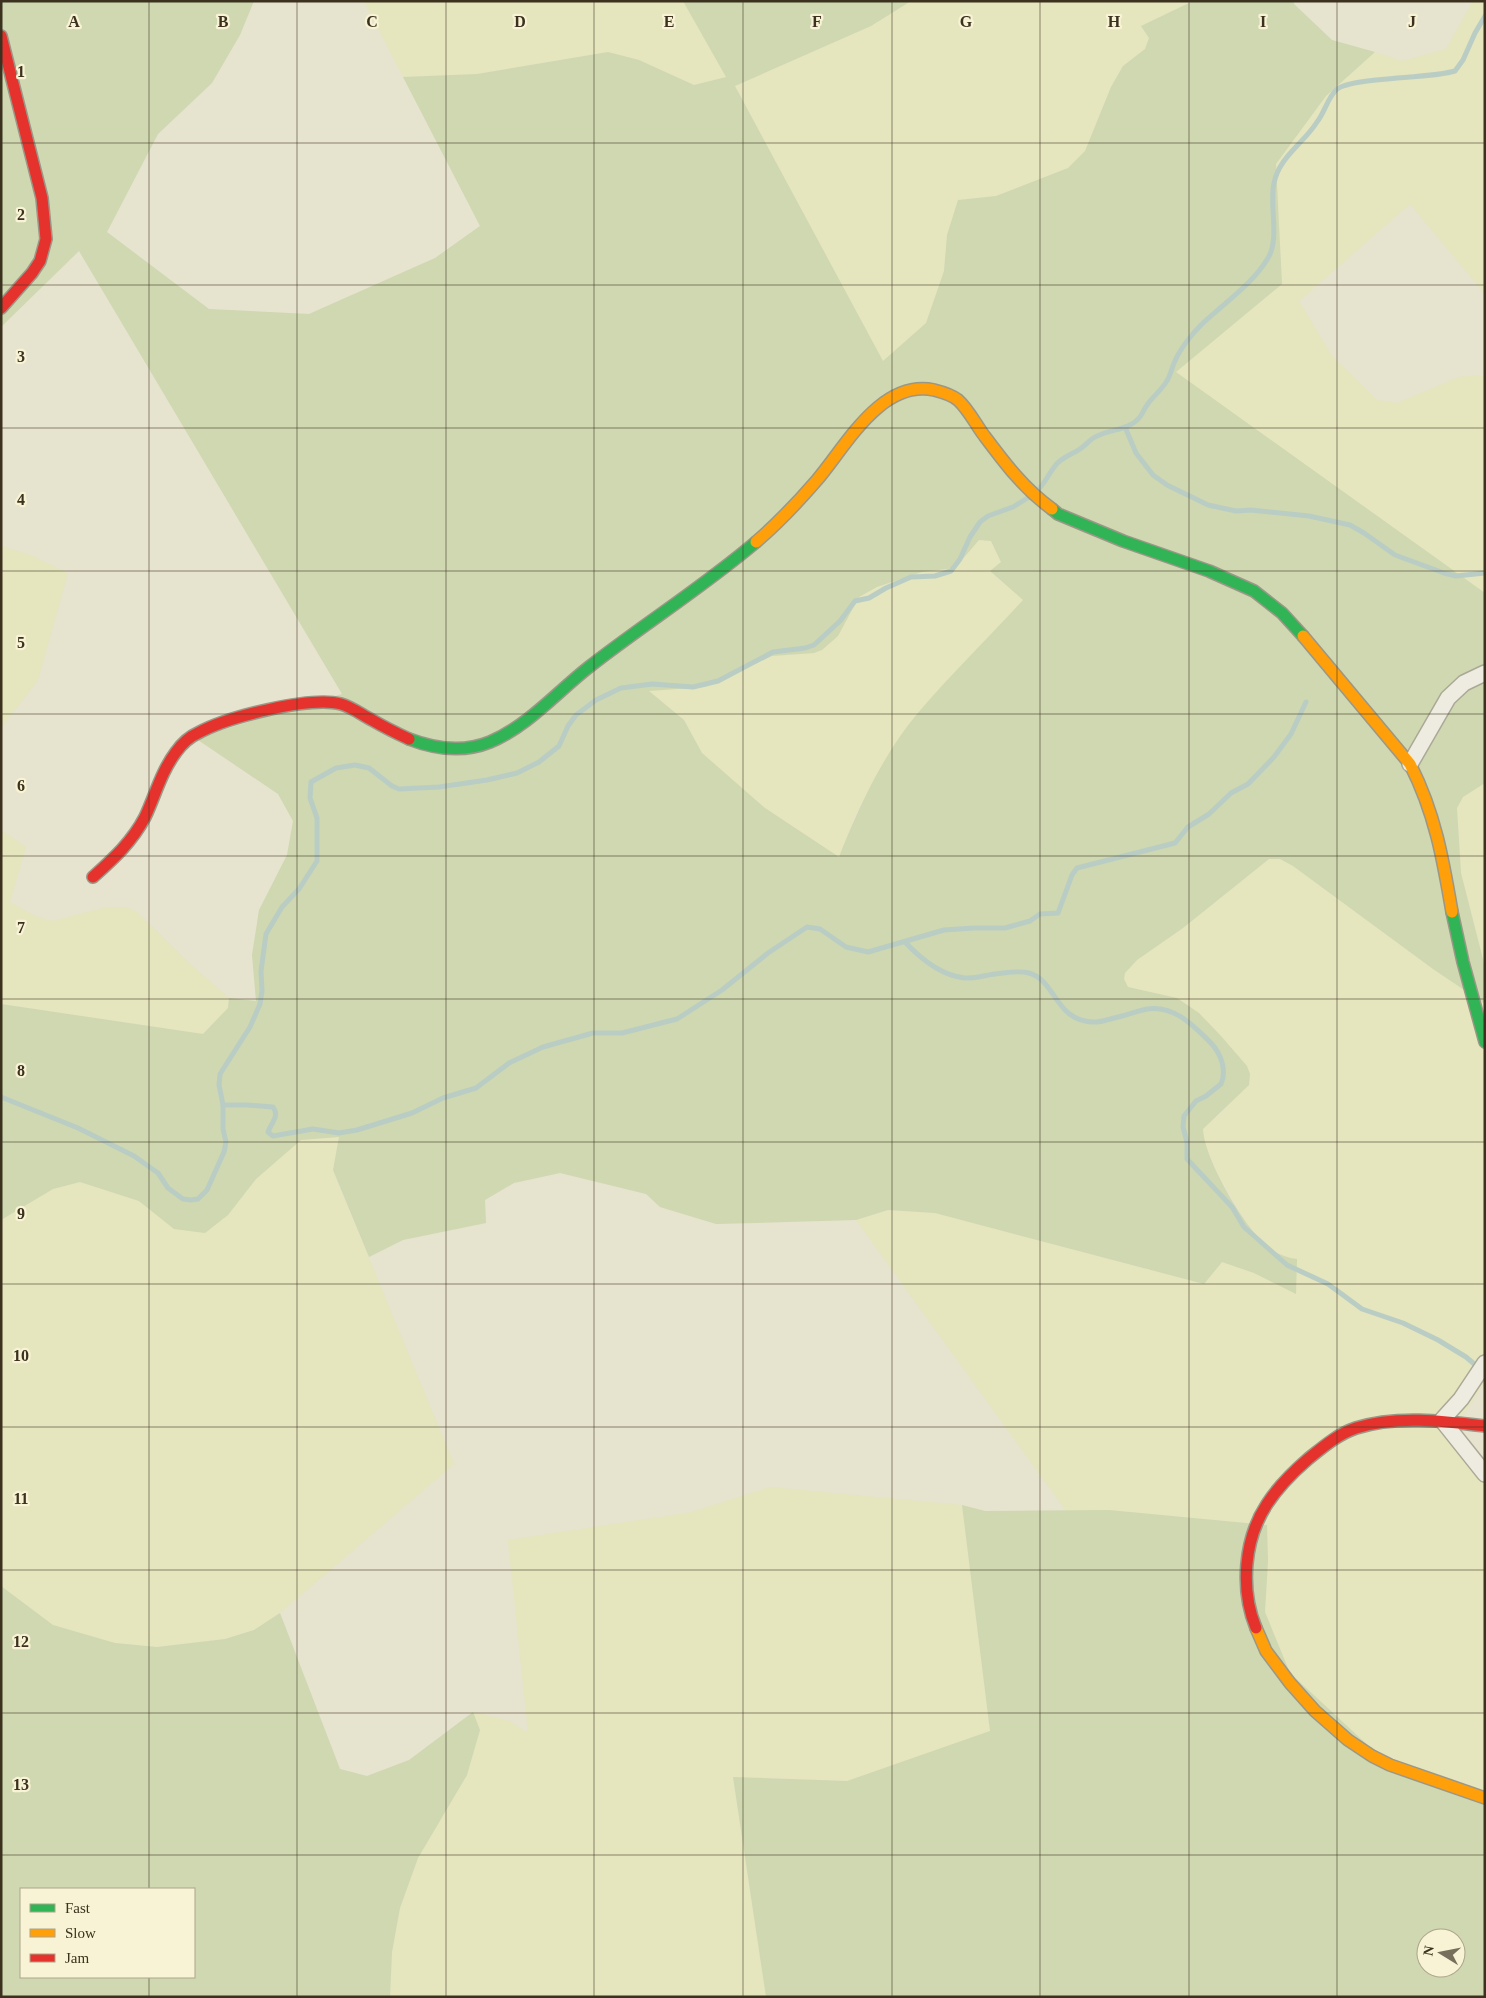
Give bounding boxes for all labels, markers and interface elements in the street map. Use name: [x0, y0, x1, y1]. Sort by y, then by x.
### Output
text: A: [68, 13, 80, 30]
text: B: [218, 13, 229, 30]
text: C: [366, 13, 378, 30]
text: D: [514, 13, 526, 30]
text: E: [664, 13, 674, 30]
text: F: [812, 13, 822, 30]
text: G: [960, 13, 973, 30]
text: H: [1108, 13, 1121, 30]
text: I: [1260, 13, 1266, 30]
text: J: [1408, 13, 1416, 30]
text: 1: [17, 63, 25, 80]
text: 2: [17, 206, 25, 223]
text: 3: [17, 348, 25, 365]
text: 4: [17, 491, 25, 508]
text: 5: [17, 634, 25, 651]
text: 6: [17, 777, 25, 794]
text: 7: [17, 919, 25, 936]
text: 8: [17, 1062, 25, 1079]
text: 9: [17, 1205, 25, 1222]
text: 10: [13, 1347, 29, 1364]
text: 11: [13, 1490, 29, 1507]
text: 12: [13, 1633, 29, 1650]
text: 13: [13, 1776, 29, 1793]
legend: [20, 1888, 195, 1978]
text: Fast: [65, 1900, 91, 1916]
text: Slow: [65, 1925, 96, 1941]
north arrow: [1416, 1928, 1466, 1978]
text: N: [1420, 1945, 1437, 1957]
text: Jam: [65, 1950, 89, 1966]

